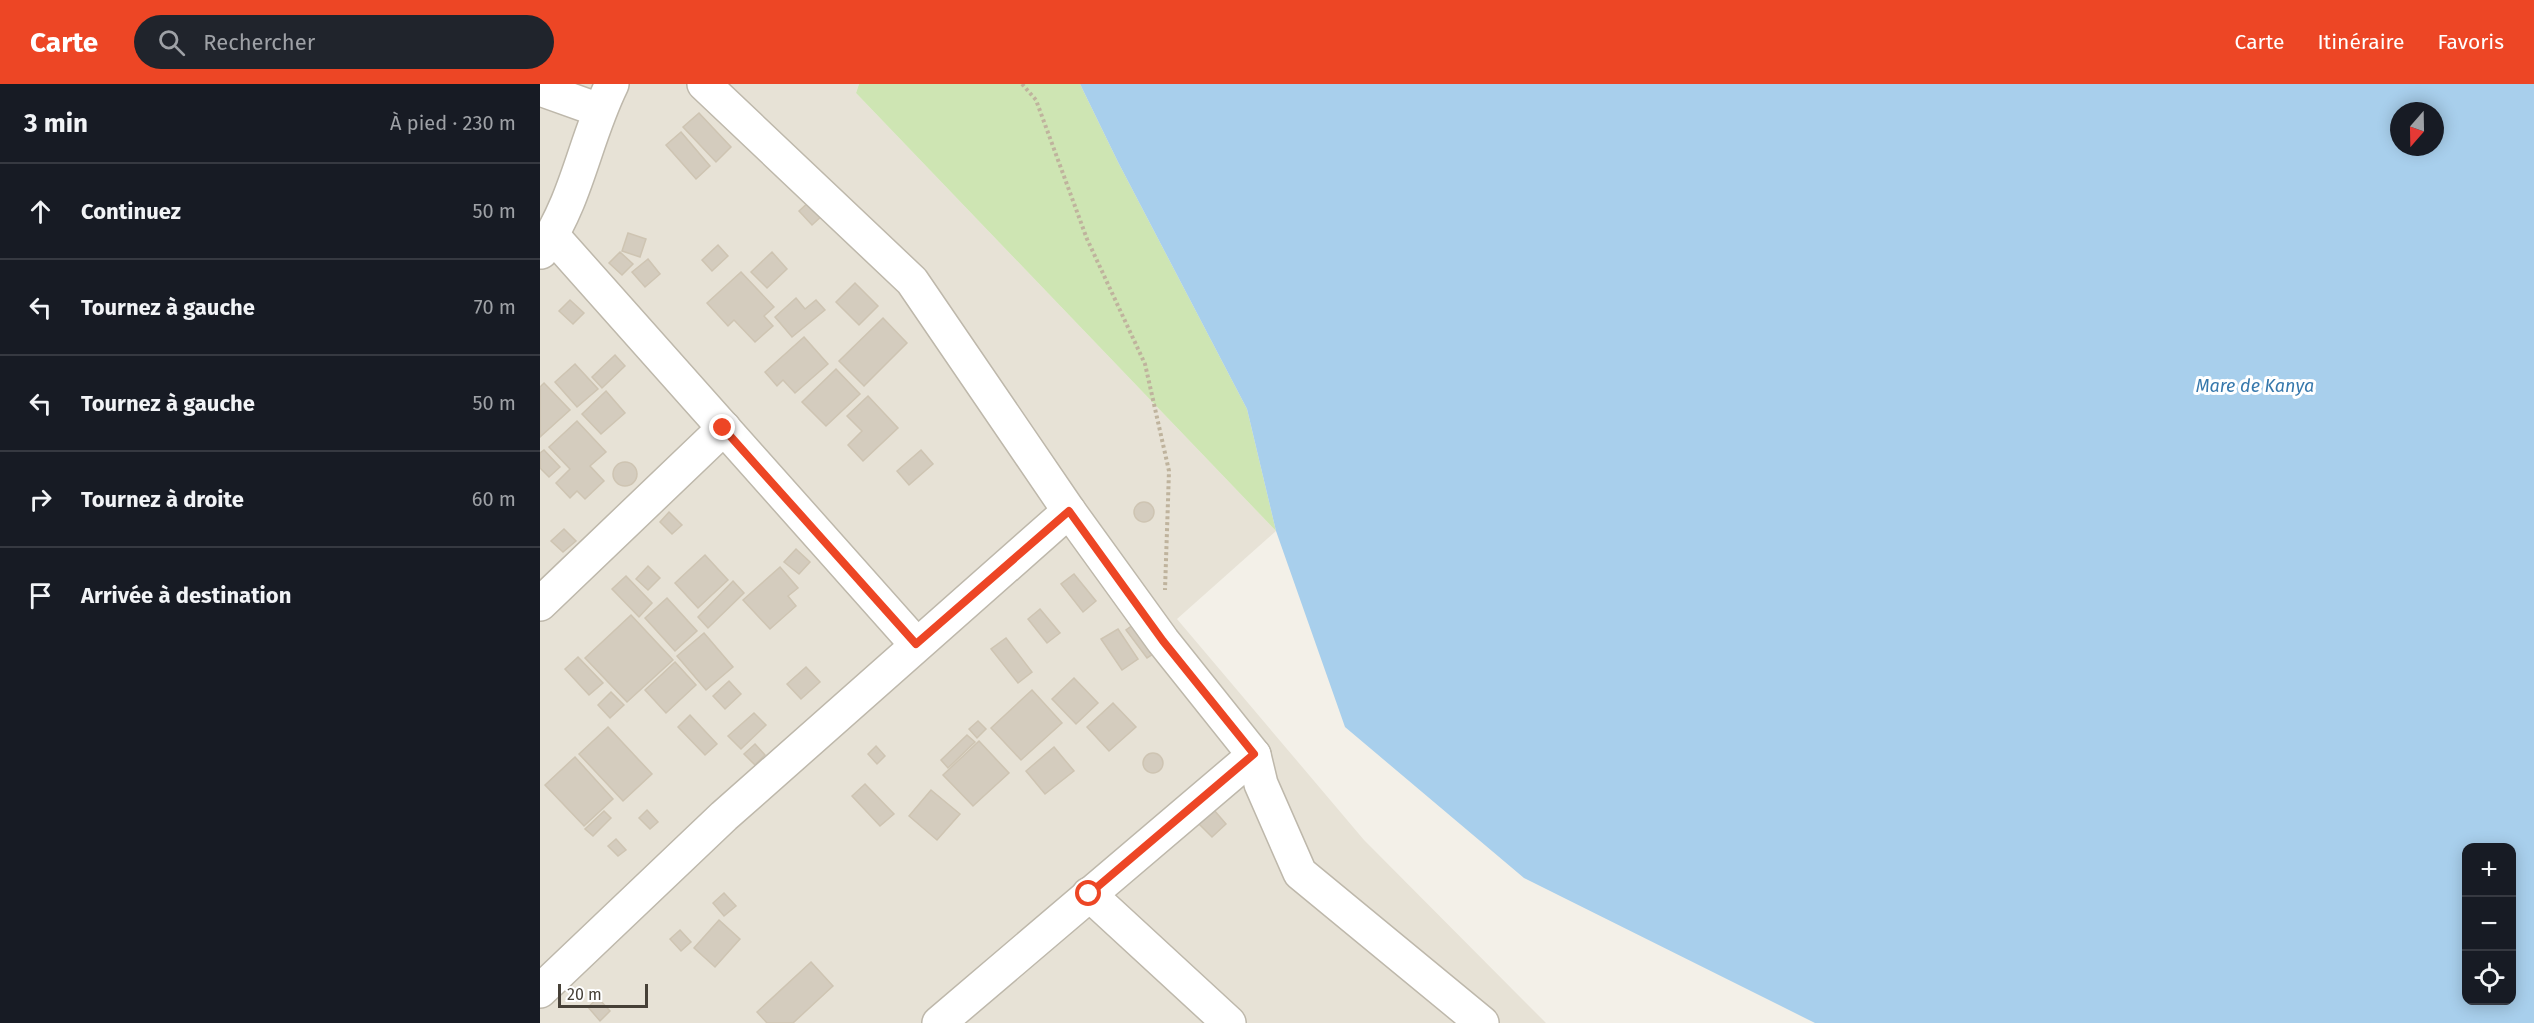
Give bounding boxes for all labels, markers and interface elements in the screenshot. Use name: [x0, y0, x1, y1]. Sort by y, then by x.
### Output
search box: [134, 15, 554, 69]
text: Carte: [30, 26, 98, 59]
icon: search: [155, 26, 188, 59]
text: Rechercher: [203, 29, 315, 56]
text: Carte: [2235, 29, 2284, 55]
text: Itinéraire: [2317, 29, 2404, 55]
text: Favoris: [2437, 29, 2504, 55]
north arrow: [2390, 102, 2444, 156]
text: 3 min: [24, 108, 88, 139]
text: À pied · 230 m: [390, 111, 516, 135]
icon: ahead: [24, 195, 57, 228]
text: Continuez: [81, 198, 181, 225]
text: 50 m: [472, 199, 516, 223]
icon: left: [24, 291, 57, 324]
text: Tournez à gauche: [81, 294, 255, 321]
text: 70 m: [474, 295, 516, 319]
water label: Mare de Kanya: [2196, 375, 2314, 397]
icon: left: [24, 387, 57, 420]
text: Tournez à gauche: [81, 390, 255, 417]
text: 50 m: [472, 391, 516, 415]
route end: [709, 414, 735, 440]
icon: right: [24, 483, 57, 516]
text: Tournez à droite: [81, 486, 244, 513]
text: 60 m: [472, 487, 516, 511]
icon: arrive: [24, 579, 57, 612]
text: Arrivée à destination: [81, 582, 291, 609]
map controls: [2462, 843, 2516, 1005]
button: +: [2462, 843, 2516, 897]
route start: [1075, 880, 1101, 906]
button: −: [2462, 897, 2516, 951]
button: locate: [2462, 951, 2516, 1005]
scale bar: [558, 981, 648, 1008]
text: 20 m: [567, 985, 602, 1004]

